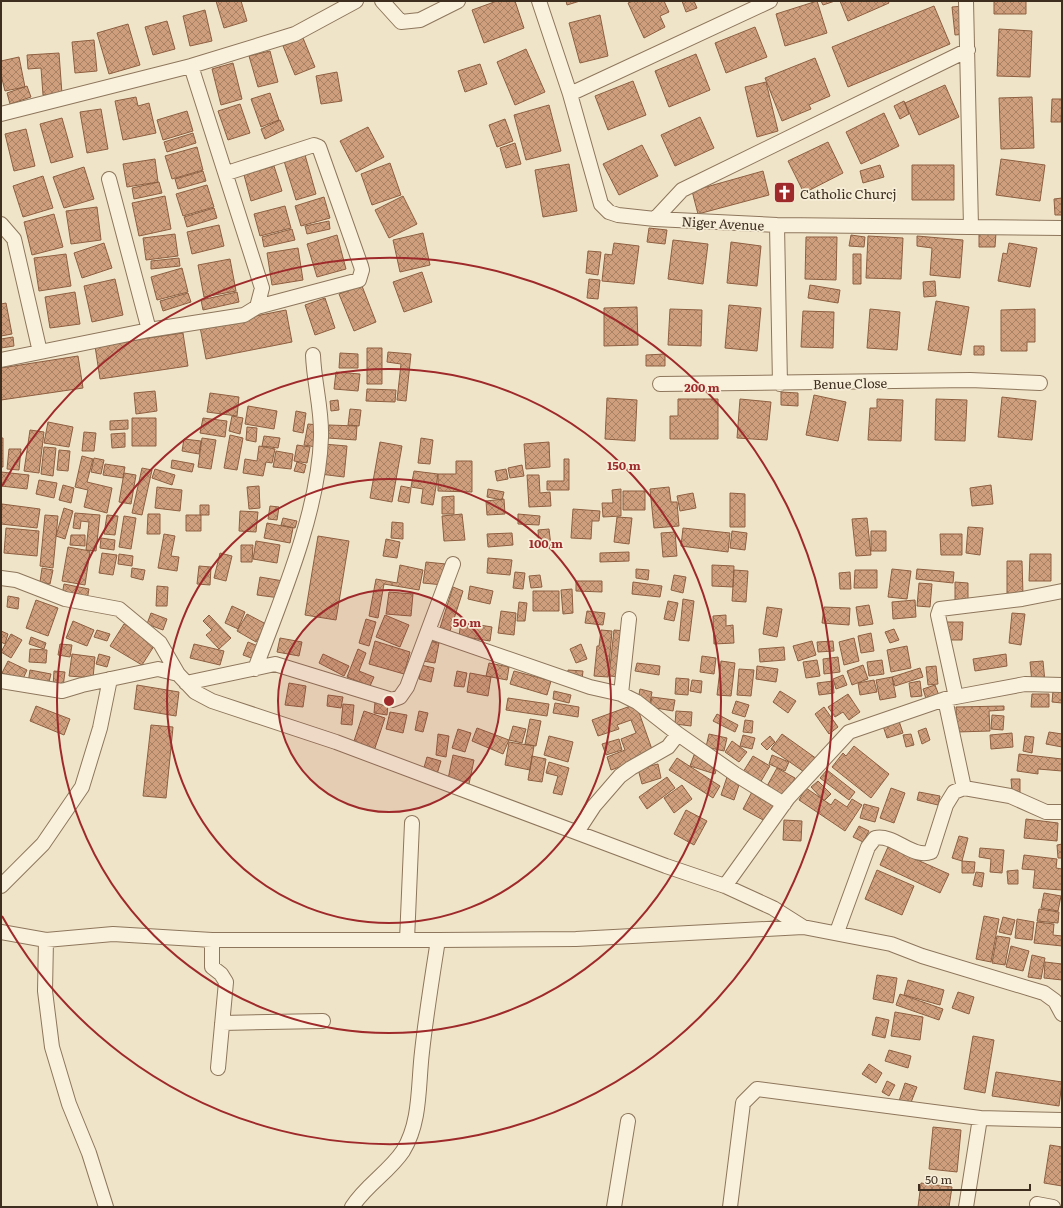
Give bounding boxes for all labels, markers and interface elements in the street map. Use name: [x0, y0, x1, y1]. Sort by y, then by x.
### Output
church icon: Catholic Churcj: [771, 180, 797, 206]
place label: Catholic Churcj: [800, 184, 897, 203]
street label: Niger Avenue: [681, 211, 765, 235]
street label: Benue Close: [813, 373, 888, 393]
text: 200 m: [684, 378, 720, 396]
text: 150 m: [607, 456, 641, 474]
text: 100 m: [529, 534, 563, 552]
text: 50 m: [453, 613, 481, 631]
centre of rings: [382, 694, 396, 708]
scale bar: [919, 1166, 1030, 1192]
text: 50 m: [925, 1170, 952, 1188]

